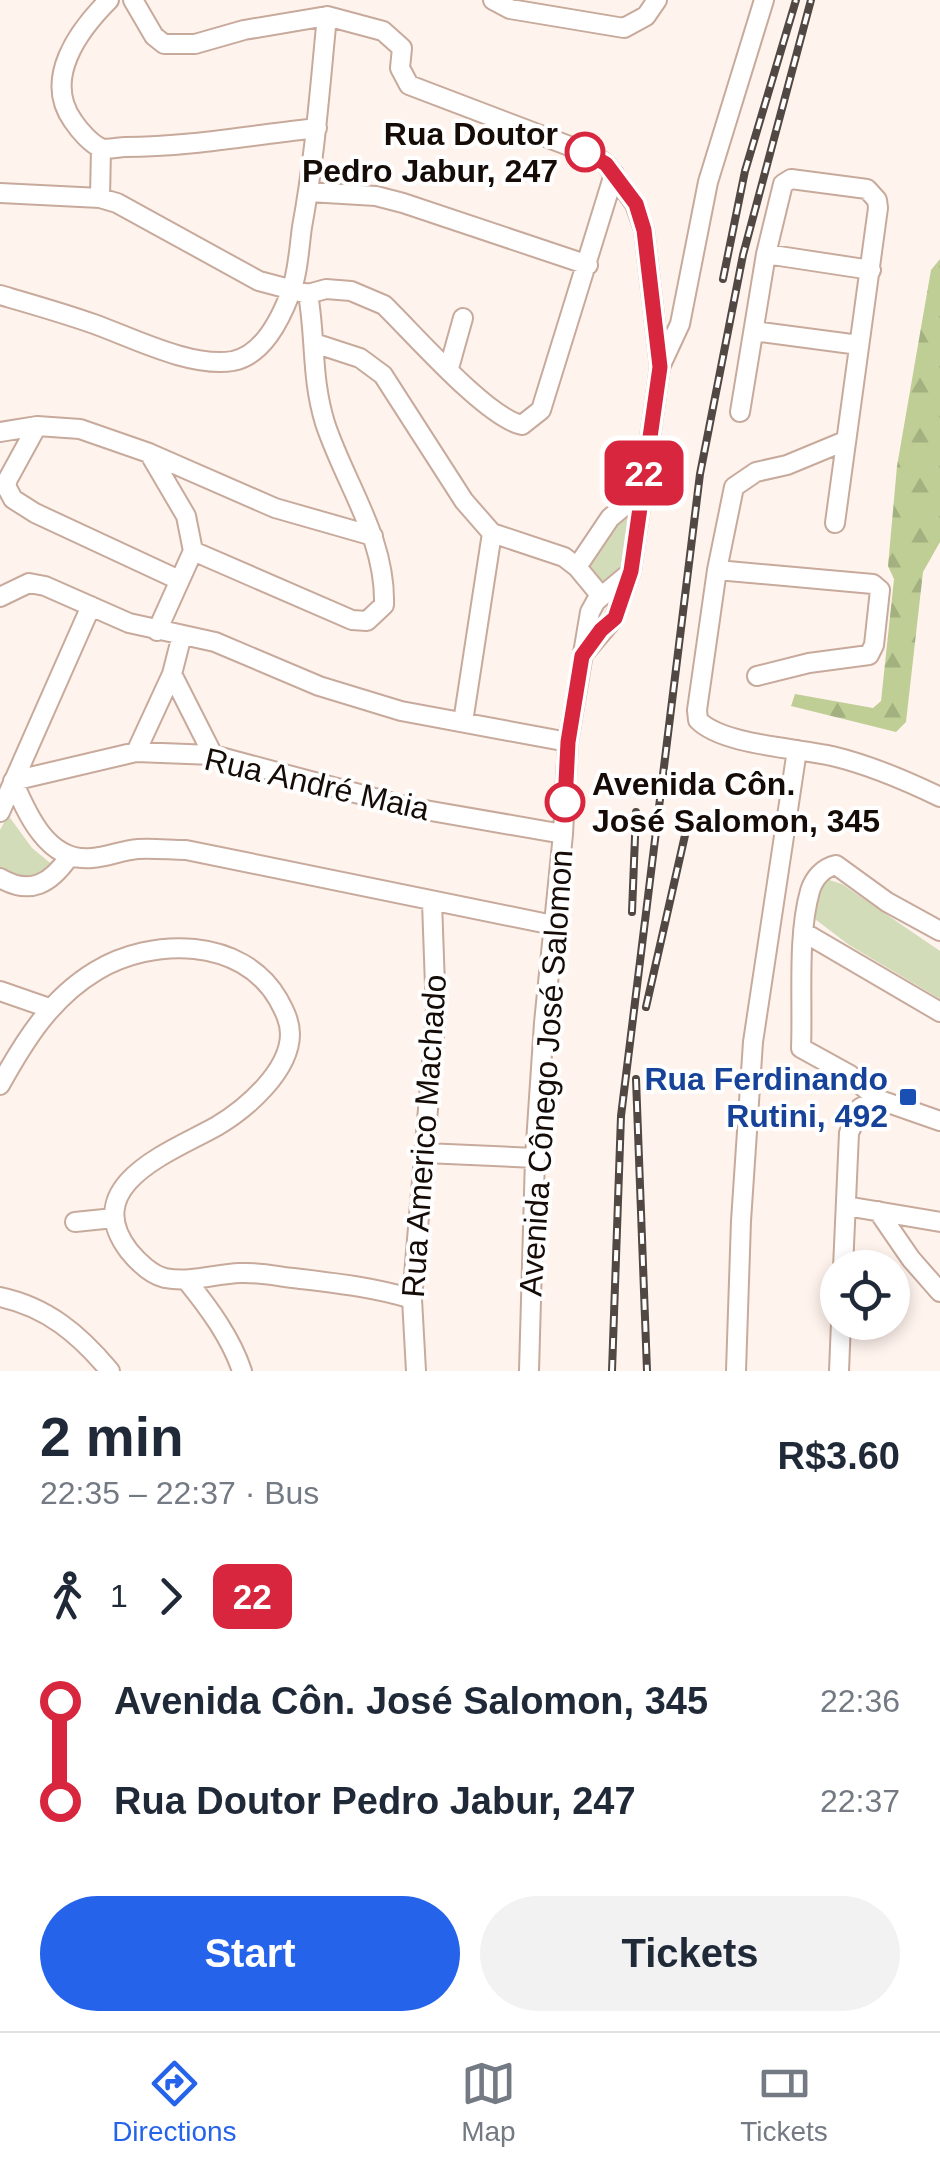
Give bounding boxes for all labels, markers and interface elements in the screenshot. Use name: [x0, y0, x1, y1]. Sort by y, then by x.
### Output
place label: Rua Doutor Pedro Jabur, 247: [302, 116, 558, 189]
marker: Rua Doutor Pedro Jabur, 247: [566, 133, 604, 171]
line badge: 22: [599, 440, 689, 506]
text: 22: [625, 454, 663, 493]
street label: Rua André Maia: [201, 741, 433, 827]
place label: Avenida Côn. José Salomon, 345: [592, 766, 880, 839]
marker: Avenida Côn. José Salomon, 345: [546, 783, 584, 821]
street label: Avenida Cônego José Salomon: [512, 848, 580, 1298]
street label: Rua Americo Machado: [395, 973, 453, 1299]
place label: Rua Ferdinando Rutini, 492: [644, 1061, 888, 1134]
marker: Rua Ferdinando Rutini, 492: [897, 1086, 919, 1108]
map controls: [820, 1250, 910, 1340]
button: locate: [820, 1250, 910, 1340]
text: 2 min: [40, 1406, 184, 1468]
text: R$3.60: [777, 1435, 900, 1477]
text: 22:35 – 22:37 · Bus: [40, 1475, 319, 1511]
icon: walk: [40, 1569, 95, 1624]
icon: forward: [143, 1569, 198, 1624]
text: 22: [233, 1577, 272, 1616]
text: 1: [110, 1578, 128, 1614]
text: Avenida Côn. José Salomon, 345: [114, 1680, 708, 1722]
text: 22:36: [820, 1683, 900, 1719]
text: Rua Doutor Pedro Jabur, 247: [114, 1780, 636, 1822]
text: 22:37: [820, 1783, 900, 1819]
button: Start: [40, 1896, 460, 2011]
button: Tickets: [480, 1896, 900, 2011]
tab: Directions: [112, 2056, 237, 2148]
tab: Map: [461, 2056, 516, 2148]
tab: Tickets: [740, 2056, 828, 2148]

